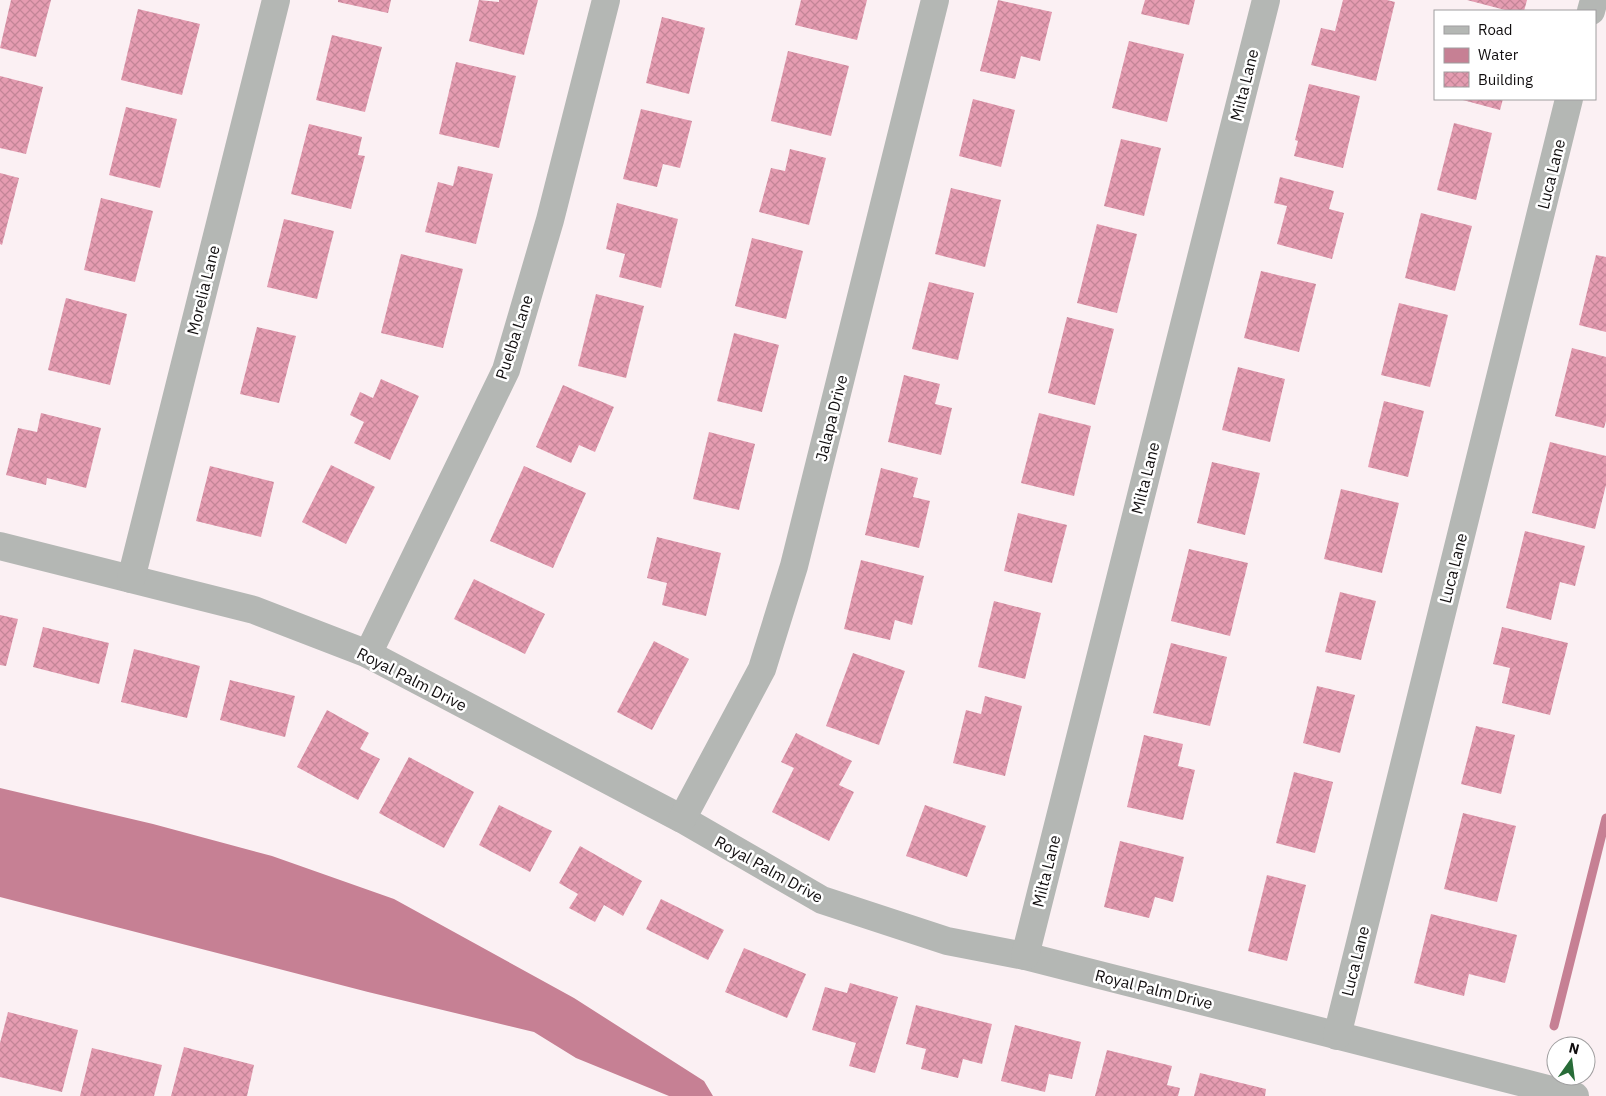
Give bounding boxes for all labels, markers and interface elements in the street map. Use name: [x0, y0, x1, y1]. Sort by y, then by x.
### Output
legend: [1434, 10, 1596, 100]
text: Road: [1478, 20, 1513, 39]
text: Water: [1478, 45, 1519, 64]
street label: Milta Lane: [1225, 47, 1263, 123]
text: Building: [1478, 70, 1533, 89]
street label: Luca Lane: [1533, 137, 1569, 211]
street label: Morelia Lane: [182, 243, 224, 337]
street label: Puelba Lane: [491, 292, 537, 382]
street label: Jalapa Drive: [811, 373, 851, 463]
street label: Milta Lane: [1126, 440, 1164, 516]
street label: Luca Lane: [1435, 531, 1471, 605]
street label: Royal Palm Drive: [354, 643, 470, 715]
street label: Royal Palm Drive: [711, 831, 827, 907]
street label: Milta Lane: [1027, 833, 1065, 909]
street label: Luca Lane: [1337, 924, 1373, 998]
street label: Royal Palm Drive: [1093, 965, 1215, 1013]
north arrow: [1546, 1036, 1596, 1086]
text: N: [1567, 1038, 1581, 1058]

